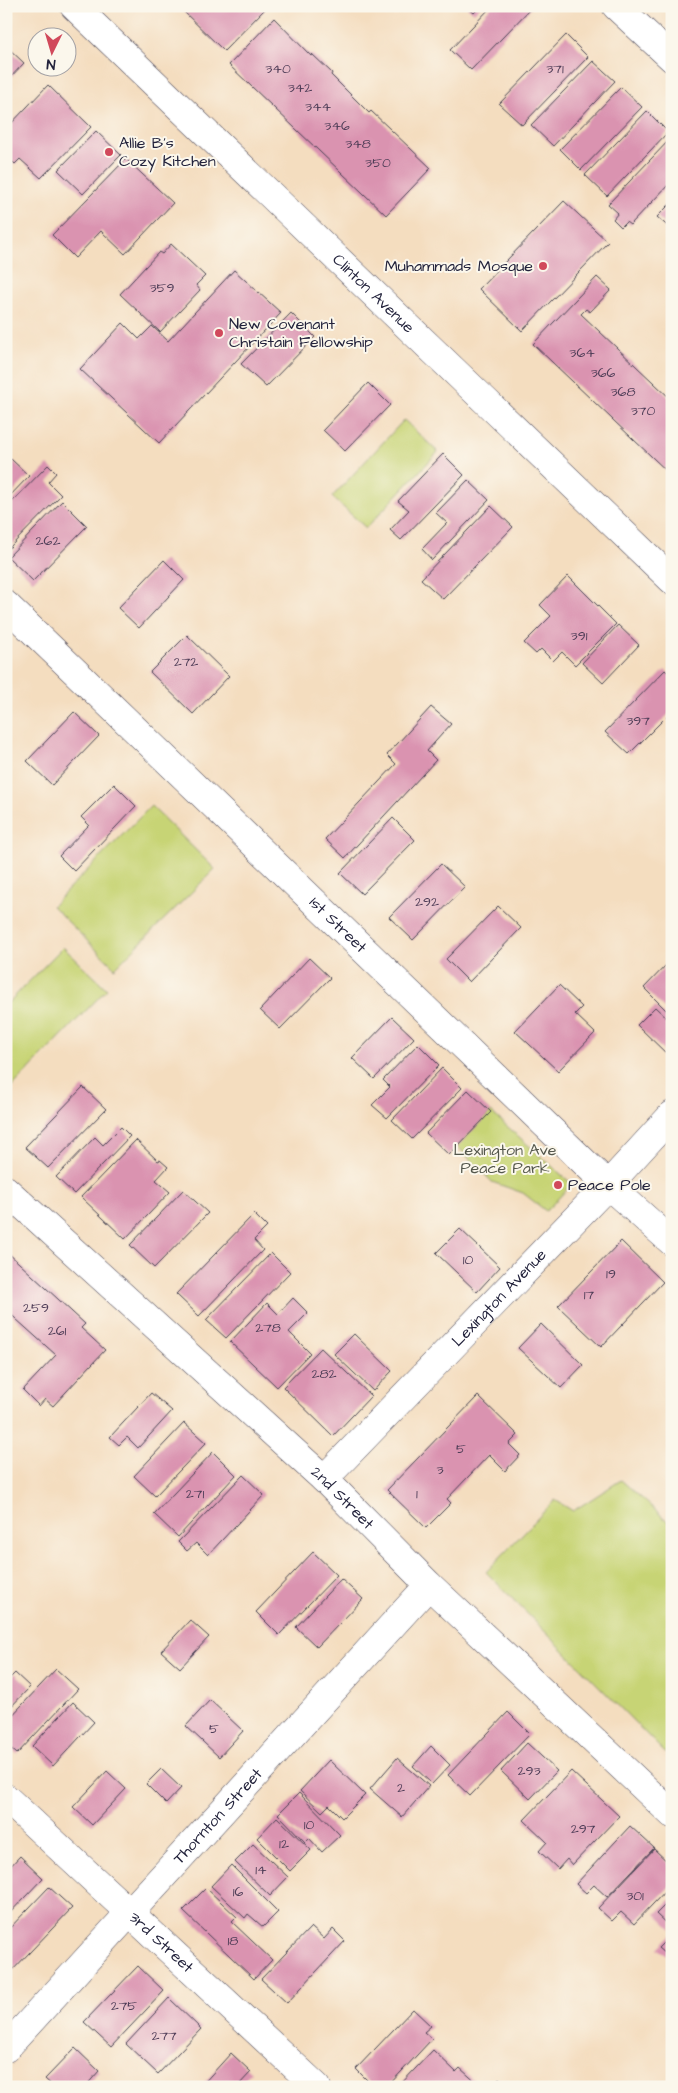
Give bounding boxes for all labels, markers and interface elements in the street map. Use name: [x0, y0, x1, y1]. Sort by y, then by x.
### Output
north arrow: [28, 28, 78, 78]
text: N: [45, 54, 56, 74]
house number: 340: [265, 59, 291, 79]
house number: 371: [546, 59, 564, 79]
house number: 342: [288, 78, 312, 98]
house number: 344: [305, 97, 332, 117]
house number: 346: [324, 116, 350, 136]
place label: Allie B's Cozy Kitchen: [119, 132, 216, 173]
house number: 348: [345, 134, 371, 154]
marker: Allie B's Cozy Kitchen: [103, 146, 115, 158]
house number: 350: [365, 153, 391, 173]
street label: Clinton Avenue: [327, 249, 420, 338]
place label: Muhammads Mosque: [385, 255, 533, 277]
marker: Muhammads Mosque: [537, 260, 549, 272]
house number: 359: [149, 278, 175, 298]
place label: New Covenant Christain Fellowship: [229, 313, 373, 353]
marker: New Covenant Christain Fellowship: [213, 327, 225, 339]
house number: 364: [569, 343, 595, 363]
house number: 366: [591, 363, 616, 383]
house number: 368: [611, 382, 635, 402]
house number: 370: [631, 401, 655, 421]
house number: 262: [36, 531, 60, 551]
house number: 391: [571, 626, 588, 646]
house number: 272: [174, 652, 198, 672]
house number: 397: [626, 711, 650, 731]
street label: 1st Street: [304, 892, 372, 958]
house number: 292: [415, 892, 439, 912]
park label: Lexington Ave Peace Park: [453, 1139, 557, 1179]
place label: Peace Pole: [568, 1174, 651, 1196]
marker: Peace Pole: [552, 1179, 564, 1191]
street label: Lexington Avenue: [447, 1244, 552, 1351]
house number: 10: [463, 1250, 473, 1270]
house number: 19: [606, 1264, 616, 1284]
house number: 17: [584, 1285, 595, 1305]
house number: 259: [23, 1298, 49, 1318]
house number: 278: [255, 1318, 281, 1338]
house number: 261: [48, 1321, 66, 1341]
house number: 282: [311, 1364, 337, 1384]
house number: 5: [456, 1439, 466, 1459]
house number: 3: [436, 1460, 444, 1480]
street label: 2nd Street: [306, 1461, 379, 1535]
house number: 271: [186, 1484, 204, 1504]
house number: 1: [416, 1484, 418, 1504]
house number: 5: [209, 1719, 219, 1739]
house number: 293: [517, 1761, 541, 1781]
street label: Thornton Street: [168, 1763, 268, 1869]
house number: 2: [397, 1778, 405, 1798]
house number: 10: [304, 1815, 314, 1835]
house number: 297: [571, 1819, 596, 1839]
house number: 12: [279, 1834, 289, 1854]
house number: 14: [255, 1860, 267, 1880]
house number: 16: [233, 1882, 244, 1902]
house number: 301: [626, 1886, 644, 1906]
street label: 3rd Street: [124, 1907, 199, 1978]
house number: 18: [228, 1931, 238, 1951]
house number: 275: [111, 1996, 137, 2016]
house number: 277: [151, 2026, 177, 2046]

